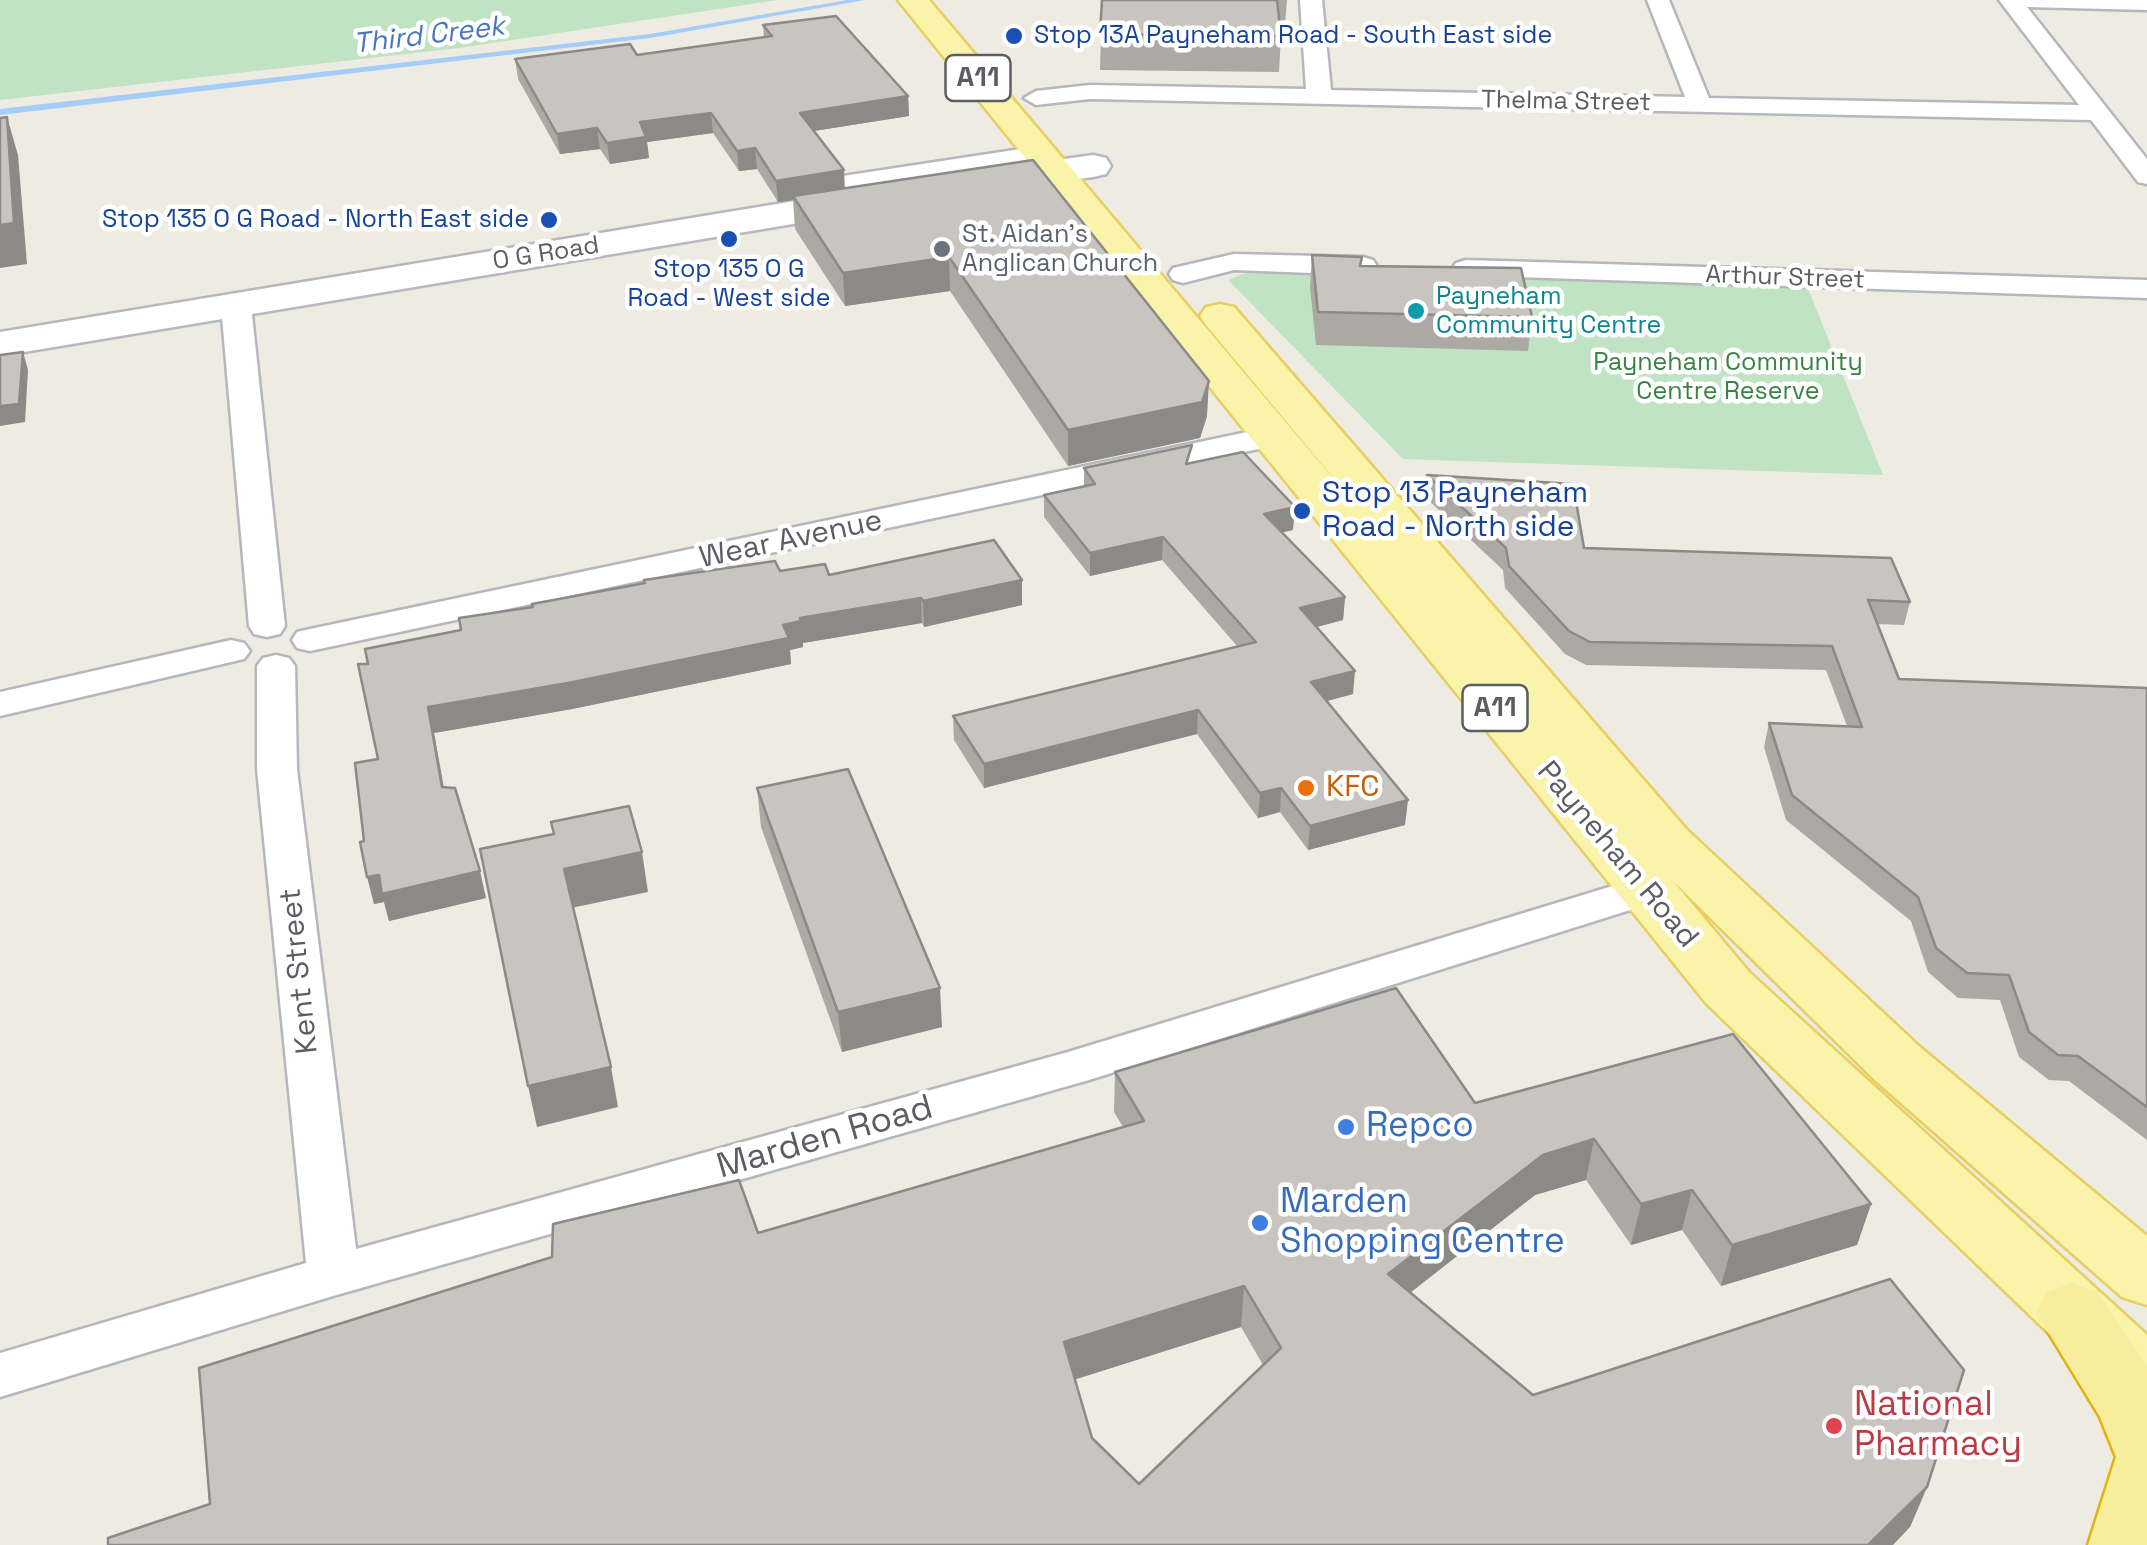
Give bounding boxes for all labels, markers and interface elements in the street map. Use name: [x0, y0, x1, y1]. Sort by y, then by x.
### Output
water label: Third Creek: [352, 10, 506, 62]
place label: Stop 13A Payneham Road - South East side: [1034, 21, 1552, 51]
marker: Stop 13A Payneham Road - South East side: [1003, 25, 1025, 47]
road number: A11: [946, 55, 1010, 101]
street label: Thelma Street: [1481, 86, 1651, 118]
place label: Stop 135 O G Road - North East side: [102, 205, 529, 235]
marker: Stop 135 O G Road - North East side: [538, 209, 560, 231]
place label: St. Aidan's Anglican Church: [962, 220, 1158, 279]
marker: Stop 135 O G Road - West side: [718, 228, 740, 250]
street label: O G Road: [491, 231, 601, 277]
marker: St. Aidan's Anglican Church: [931, 238, 953, 260]
place label: Stop 135 O G Road - West side: [628, 255, 830, 314]
street label: Arthur Street: [1705, 260, 1865, 296]
place label: Payneham Community Centre: [1436, 282, 1661, 341]
marker: Payneham Community Centre: [1405, 300, 1427, 322]
park label: Payneham Community Centre Reserve: [1593, 348, 1863, 407]
place label: Stop 13 Payneham Road - North side: [1322, 476, 1588, 546]
marker: Stop 13 Payneham Road - North side: [1291, 500, 1313, 522]
street label: Wear Avenue: [696, 503, 886, 577]
road number: A11: [1462, 685, 1528, 731]
street label: Payneham Road: [1529, 755, 1705, 955]
place label: KFC: [1326, 770, 1380, 806]
marker: KFC: [1295, 777, 1317, 799]
street label: Kent Street: [273, 886, 327, 1056]
street label: Marden Road: [712, 1087, 938, 1189]
place label: Repco: [1366, 1106, 1474, 1148]
marker: Repco: [1335, 1116, 1357, 1138]
place label: Marden Shopping Centre: [1280, 1182, 1565, 1264]
marker: Marden Shopping Centre: [1249, 1212, 1271, 1234]
place label: National Pharmacy: [1854, 1385, 2022, 1467]
marker: National Pharmacy: [1823, 1415, 1845, 1437]

